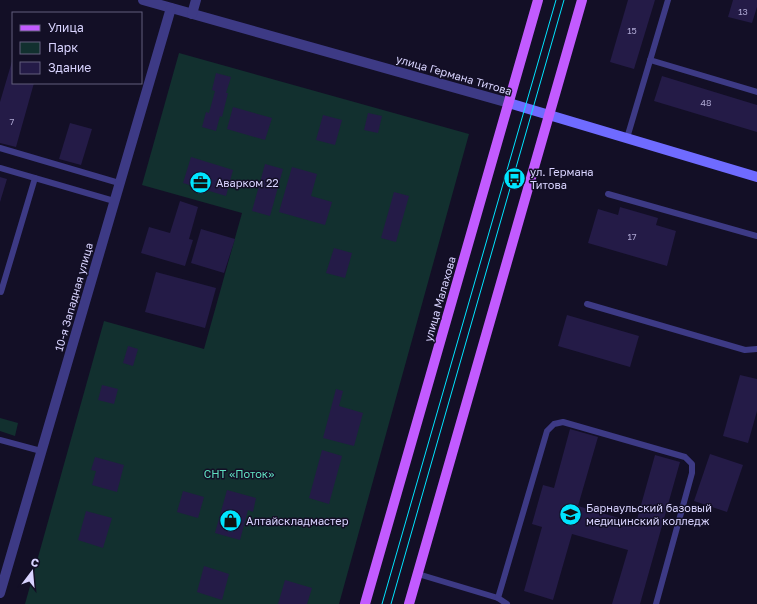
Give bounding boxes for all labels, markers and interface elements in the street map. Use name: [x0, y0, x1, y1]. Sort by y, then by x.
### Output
house number: 13: [738, 6, 748, 17]
legend: [12, 12, 142, 84]
text: Улица: [48, 20, 84, 35]
house number: 15: [627, 25, 637, 36]
text: Парк: [48, 40, 78, 55]
street label: улица Германа Титова: [395, 52, 513, 97]
text: Здание: [48, 60, 91, 75]
house number: 48: [701, 97, 711, 108]
house number: 7: [10, 116, 15, 127]
bus stop icon: ул. Германа Титова: [501, 165, 527, 191]
place label: ул. Германа Титова: [530, 165, 594, 191]
office icon: Аварком 22: [188, 170, 214, 196]
place label: Аварком 22: [216, 176, 279, 189]
house number: 17: [627, 231, 637, 242]
street label: 10-я Западная улица: [52, 241, 95, 353]
street label: улица Малахова: [421, 255, 458, 343]
park label: СНТ «Поток»: [204, 467, 274, 480]
school or university icon: Барнаульский базовый медицинский колледж: [558, 501, 584, 527]
place label: Барнаульский базовый медицинский колледж: [586, 501, 712, 527]
shop icon: Алтайскладмастер: [217, 508, 243, 534]
place label: Алтайскладмастер: [246, 514, 349, 527]
north arrow: [12, 552, 52, 592]
text: С: [29, 555, 41, 569]

